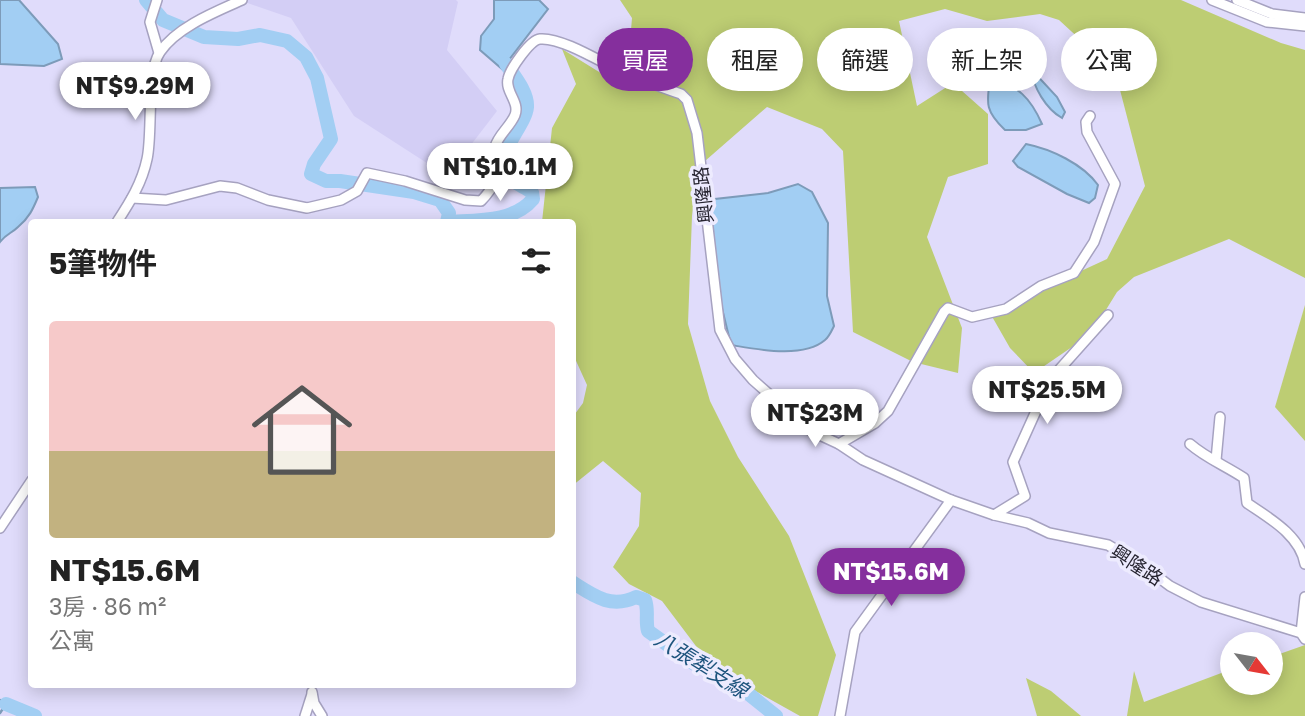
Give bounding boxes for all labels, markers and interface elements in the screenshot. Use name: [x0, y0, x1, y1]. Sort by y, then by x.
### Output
chip: 買屋: [597, 28, 693, 91]
chip: 租屋: [707, 28, 803, 91]
chip: 篩選: [817, 28, 913, 91]
chip: 新上架: [927, 28, 1047, 91]
chip: 公寓: [1061, 28, 1157, 91]
pin: NT$9.29M: [63, 62, 207, 122]
text: NT$9.29M: [76, 71, 194, 99]
pin: NT$10.1M: [428, 144, 572, 203]
text: NT$10.1M: [443, 152, 557, 180]
street label: 興隆路: [688, 165, 717, 225]
icon: filters: [517, 242, 555, 280]
text: 5筆物件: [49, 245, 157, 281]
pin: NT$25.5M: [975, 366, 1119, 426]
icon: home: [239, 367, 365, 493]
text: NT$25.5M: [988, 375, 1106, 403]
pin: NT$23M: [758, 390, 872, 449]
text: NT$23M: [767, 398, 863, 426]
street label: 興隆路: [1107, 539, 1167, 590]
pin: NT$15.6M: [819, 548, 963, 608]
text: NT$15.6M: [49, 552, 201, 588]
text: NT$15.6M: [833, 557, 949, 585]
text: 3房 · 86 m²: [49, 592, 166, 620]
water label: 八張犁支線: [650, 625, 755, 704]
text: 公寓: [49, 626, 95, 654]
north arrow: [1220, 632, 1283, 695]
map controls: [1220, 632, 1283, 695]

